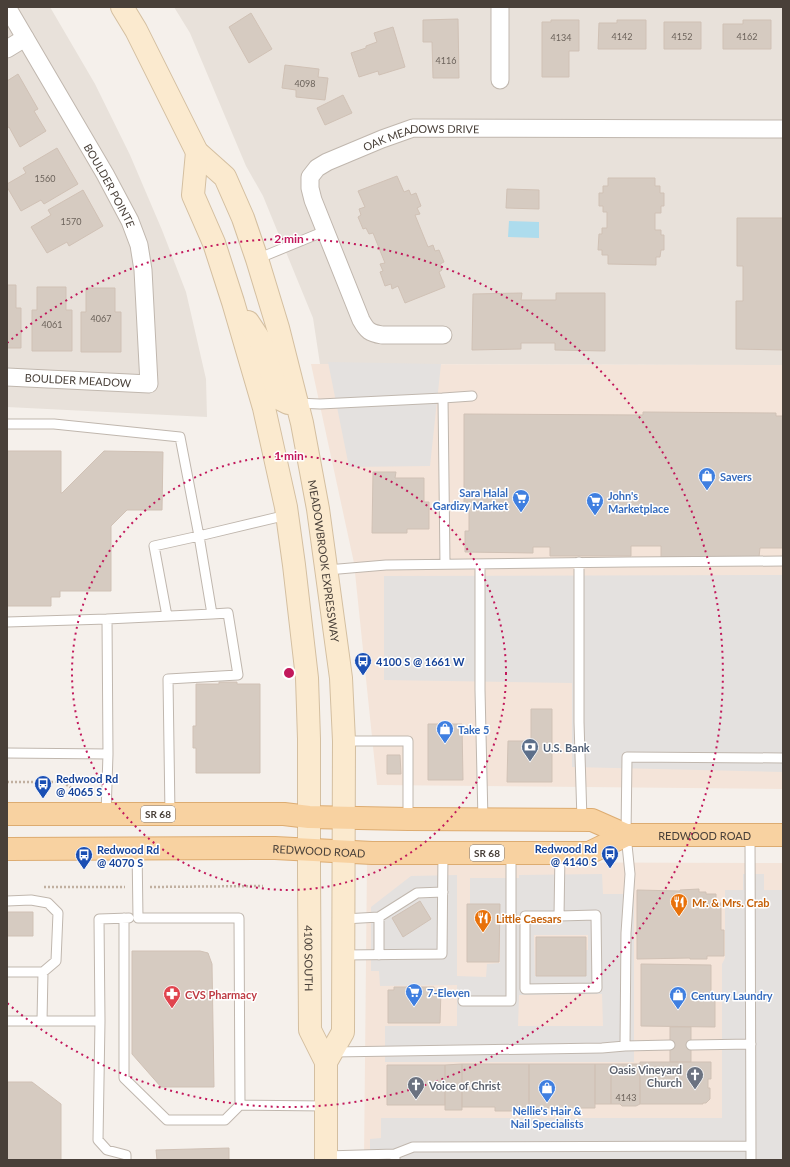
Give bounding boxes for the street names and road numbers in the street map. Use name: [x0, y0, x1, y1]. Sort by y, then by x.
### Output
street label: OAK MEADOWS DRIVE: [361, 121, 479, 153]
street label: BOULDER POINTE: [82, 141, 138, 229]
street label: BOULDER MEADOW: [24, 371, 132, 389]
street label: MEADOWBROOK EXPRESSWAY: [306, 479, 343, 643]
road number: SR 68: [141, 806, 175, 822]
street label: REDWOOD ROAD: [658, 829, 751, 842]
street label: REDWOOD ROAD: [272, 841, 366, 859]
road number: SR 68: [470, 845, 504, 861]
street label: 4100 SOUTH: [303, 925, 316, 991]

